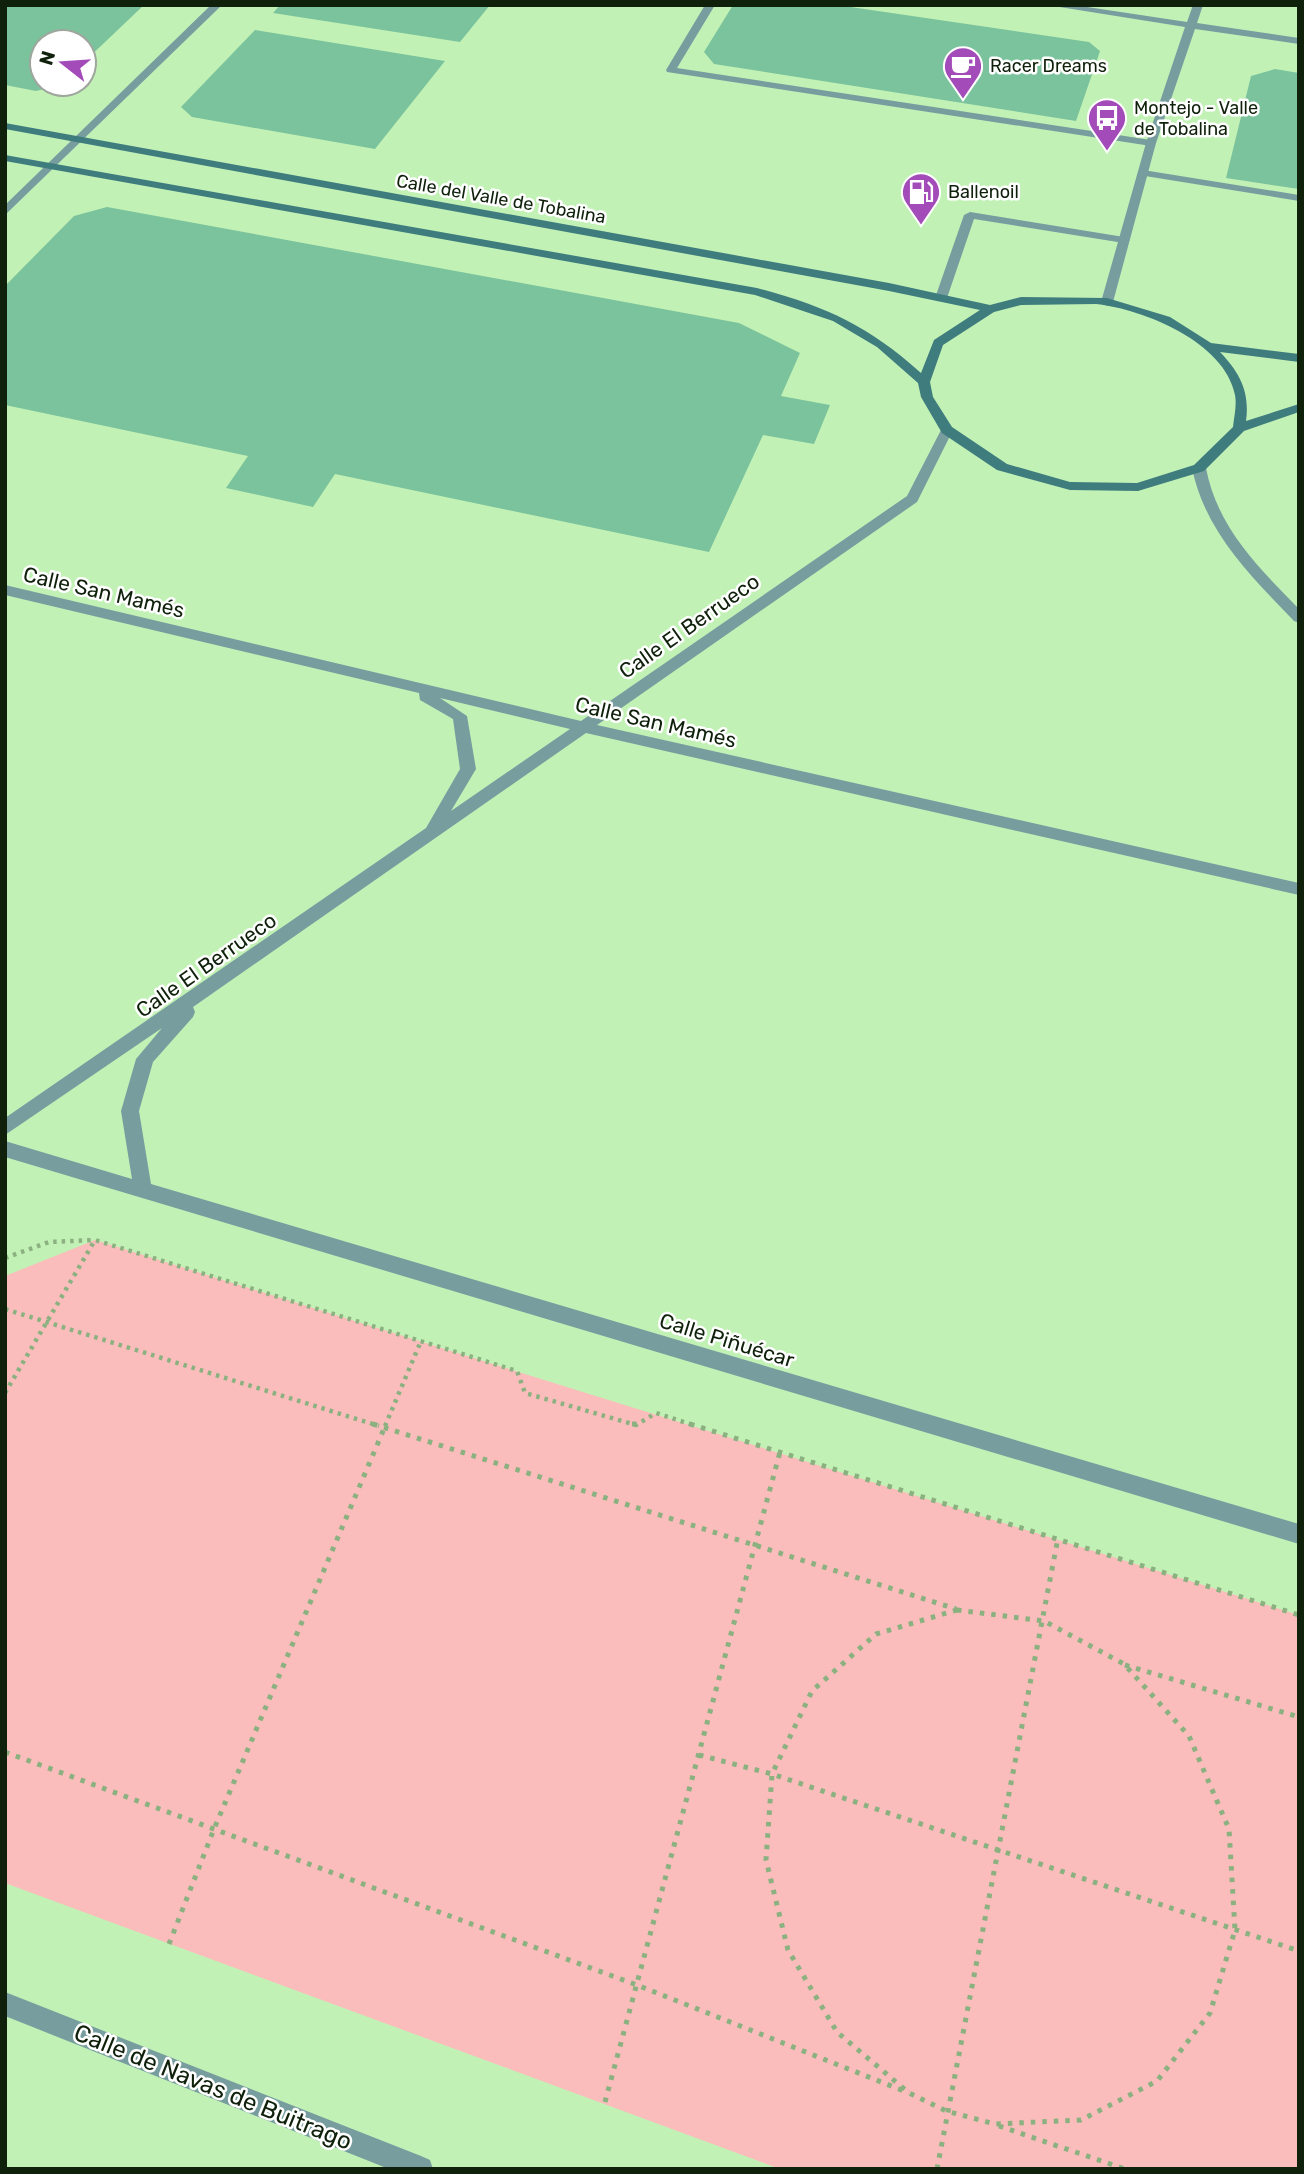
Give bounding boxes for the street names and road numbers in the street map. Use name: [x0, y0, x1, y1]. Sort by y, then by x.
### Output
street label: Calle del Valle de Tobalina: [395, 170, 607, 228]
street label: Calle San Mamés: [21, 561, 187, 623]
street label: Calle El Berrueco: [614, 568, 764, 684]
street label: Calle San Mamés: [573, 691, 739, 753]
street label: Calle El Berrueco: [131, 907, 281, 1023]
street label: Calle Piñuécar: [657, 1308, 797, 1372]
street label: Calle de Navas de Buitrago: [70, 2018, 356, 2156]

